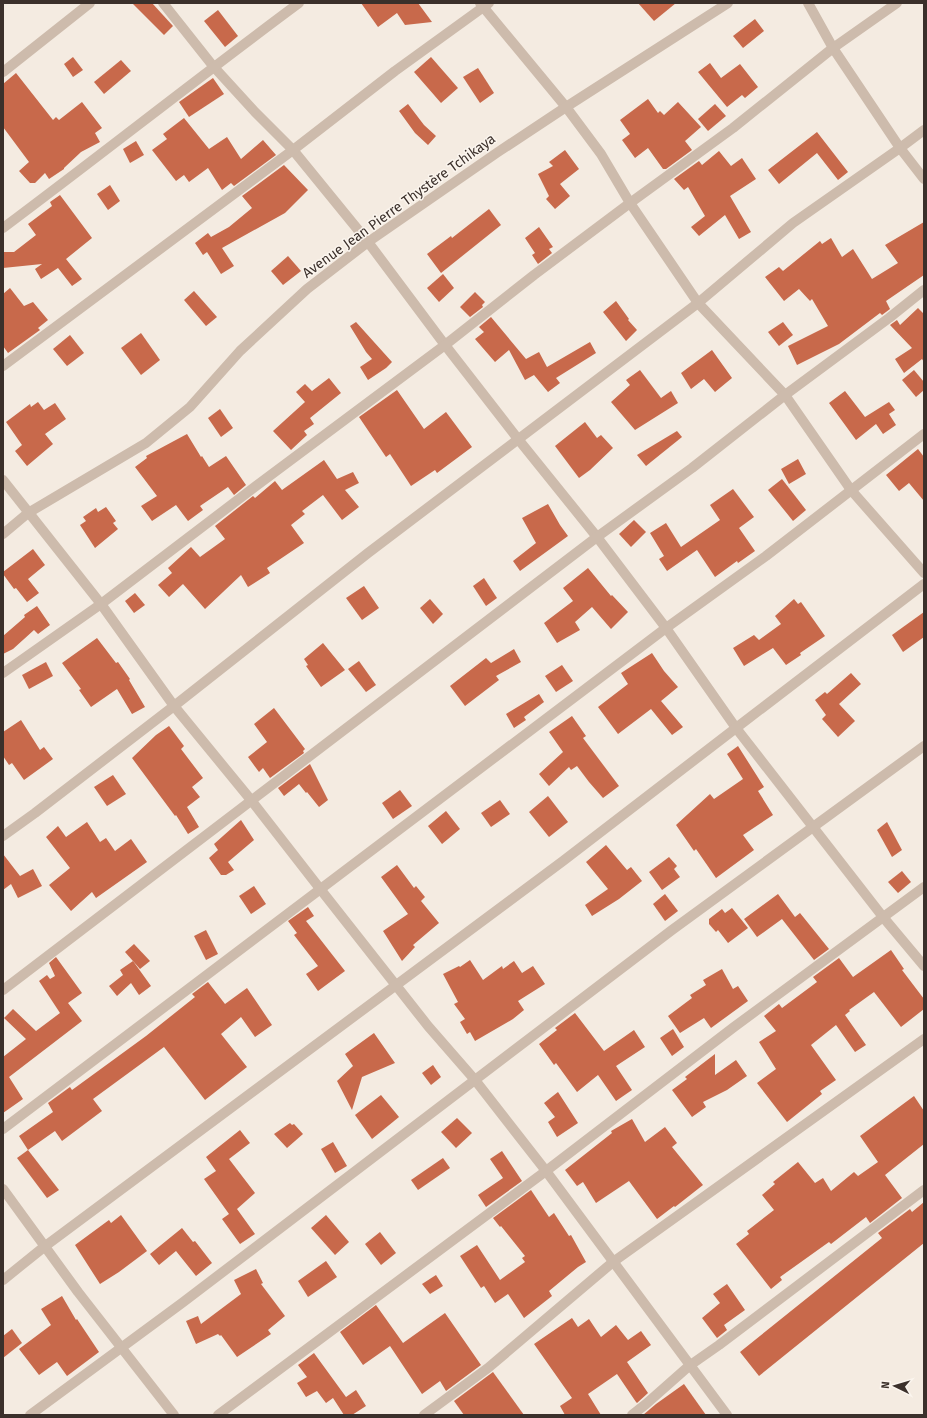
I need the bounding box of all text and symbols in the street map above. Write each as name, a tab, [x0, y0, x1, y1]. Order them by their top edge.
street label: Avenue Jean Pierre Thystère Tchikaya	[299, 130, 499, 282]
north arrow	[875, 1366, 915, 1406]
text: N	[879, 1381, 892, 1389]

